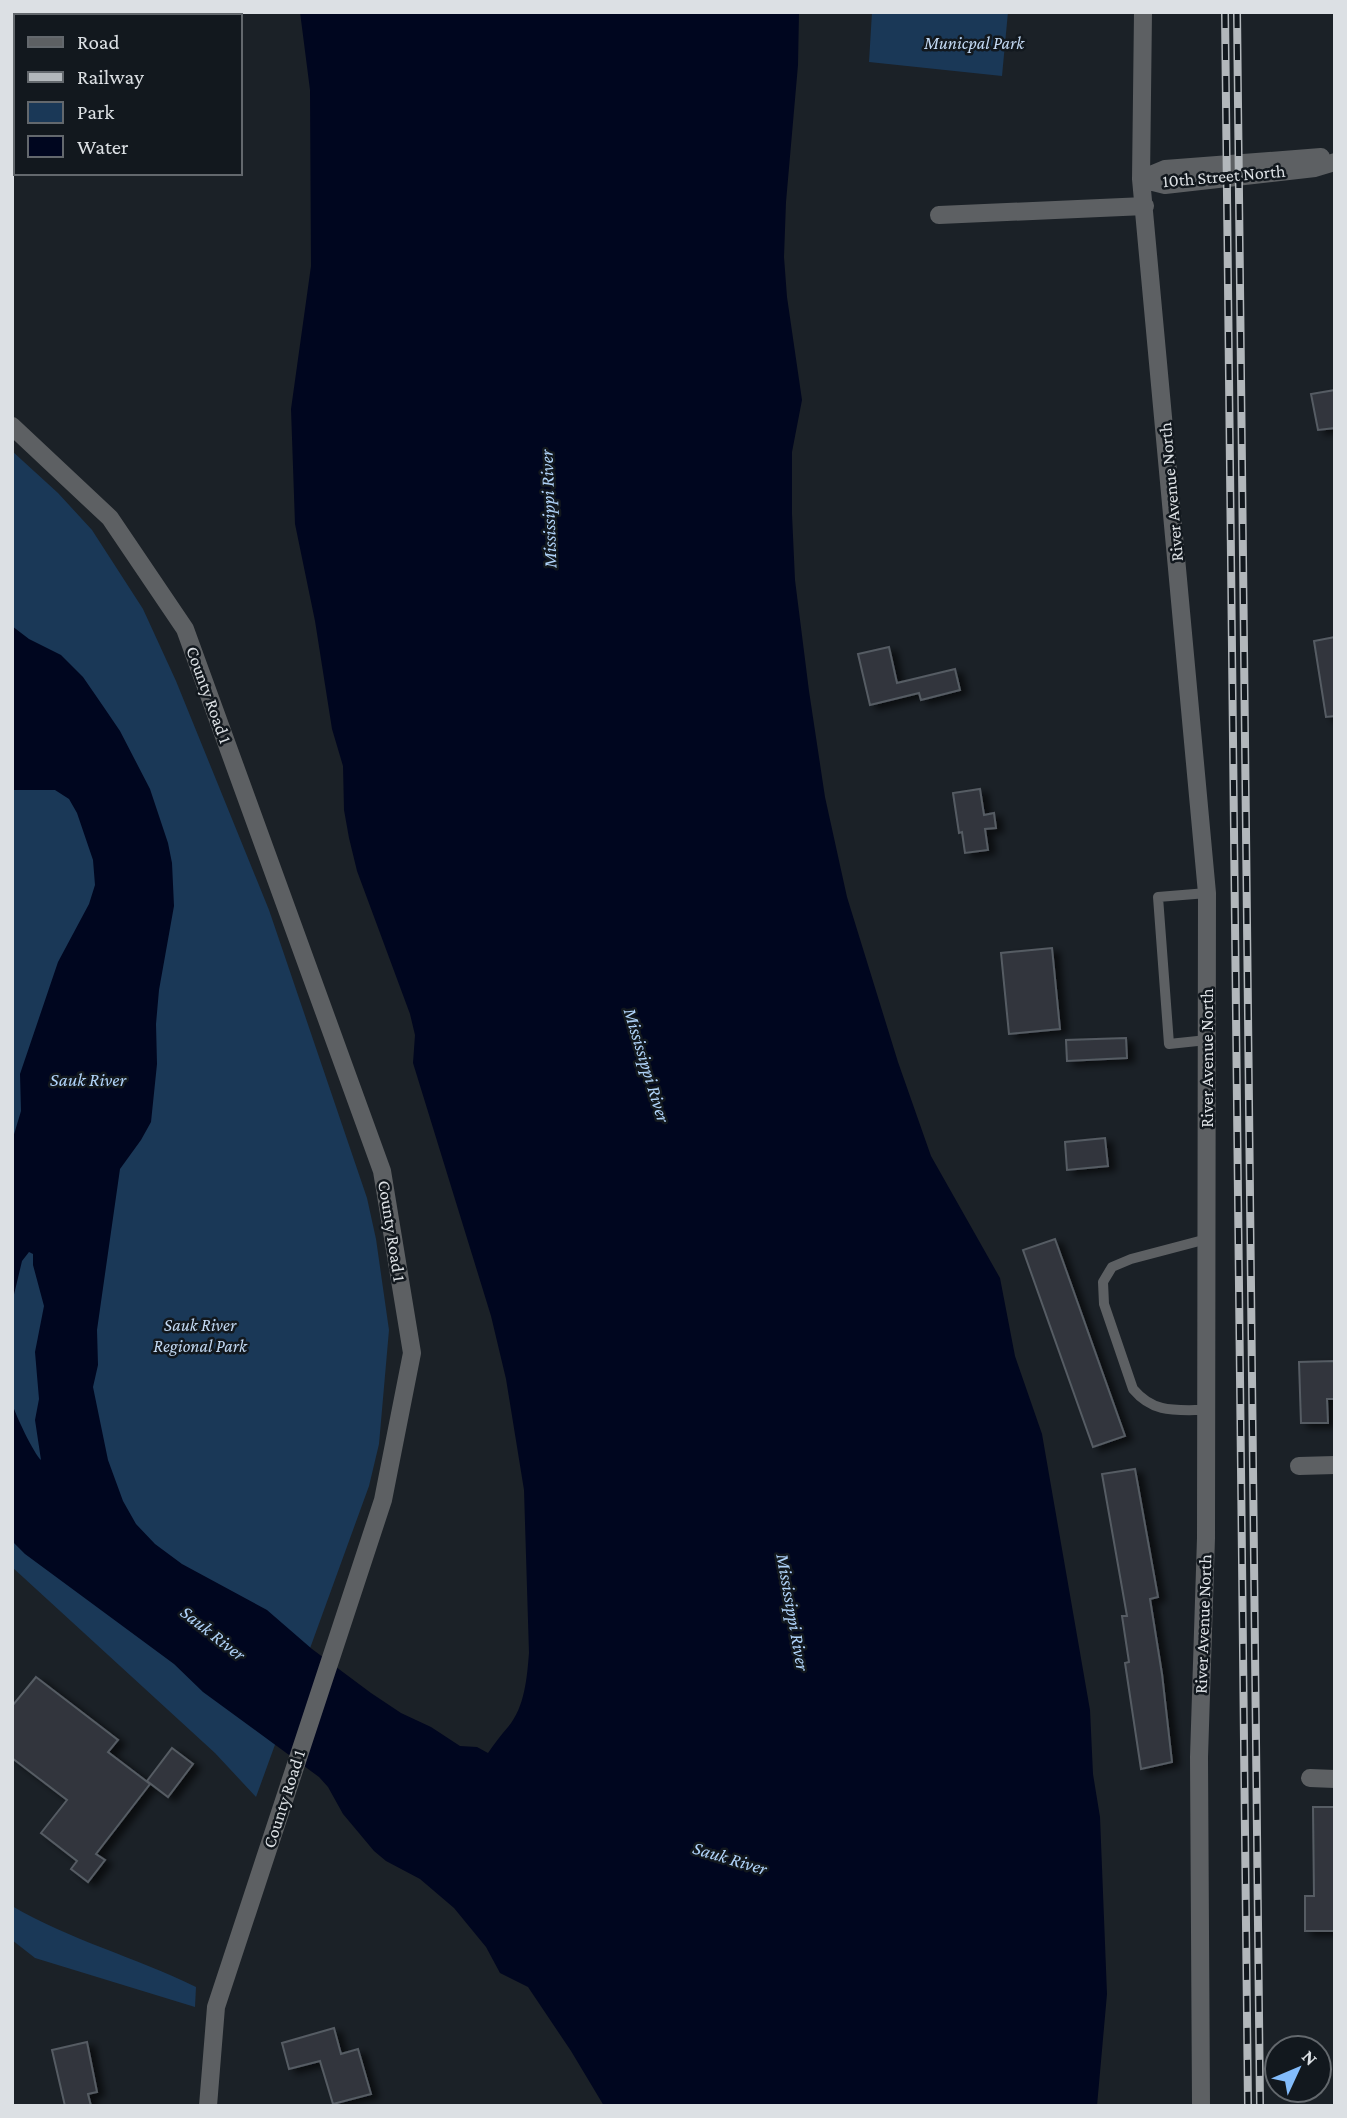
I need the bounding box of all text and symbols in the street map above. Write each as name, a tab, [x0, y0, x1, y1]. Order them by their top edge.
legend	[14, 14, 242, 175]
text: Road	[77, 30, 120, 54]
park label: Municpal Park	[923, 33, 1025, 53]
text: Railway	[77, 65, 144, 89]
text: Park	[77, 100, 114, 124]
text: Water	[77, 135, 129, 159]
street label: 10th Street North	[1162, 161, 1287, 191]
street label: River Avenue North	[1155, 421, 1187, 562]
water label: Mississippi River	[535, 448, 561, 570]
street label: County Road 1	[182, 644, 236, 746]
street label: River Avenue North	[1197, 988, 1217, 1128]
water label: Mississippi River	[619, 1004, 675, 1126]
water label: Sauk River	[50, 1069, 128, 1090]
street label: County Road 1	[374, 1179, 410, 1283]
park label: Sauk River Regional Park	[153, 1315, 248, 1356]
water label: Mississippi River	[772, 1551, 814, 1674]
street label: River Avenue North	[1191, 1554, 1215, 1694]
water label: Sauk River	[176, 1601, 251, 1666]
street label: County Road 1	[259, 1747, 309, 1851]
water label: Sauk River	[690, 1837, 771, 1880]
north arrow	[1263, 2034, 1333, 2104]
text: N	[1298, 2046, 1322, 2070]

